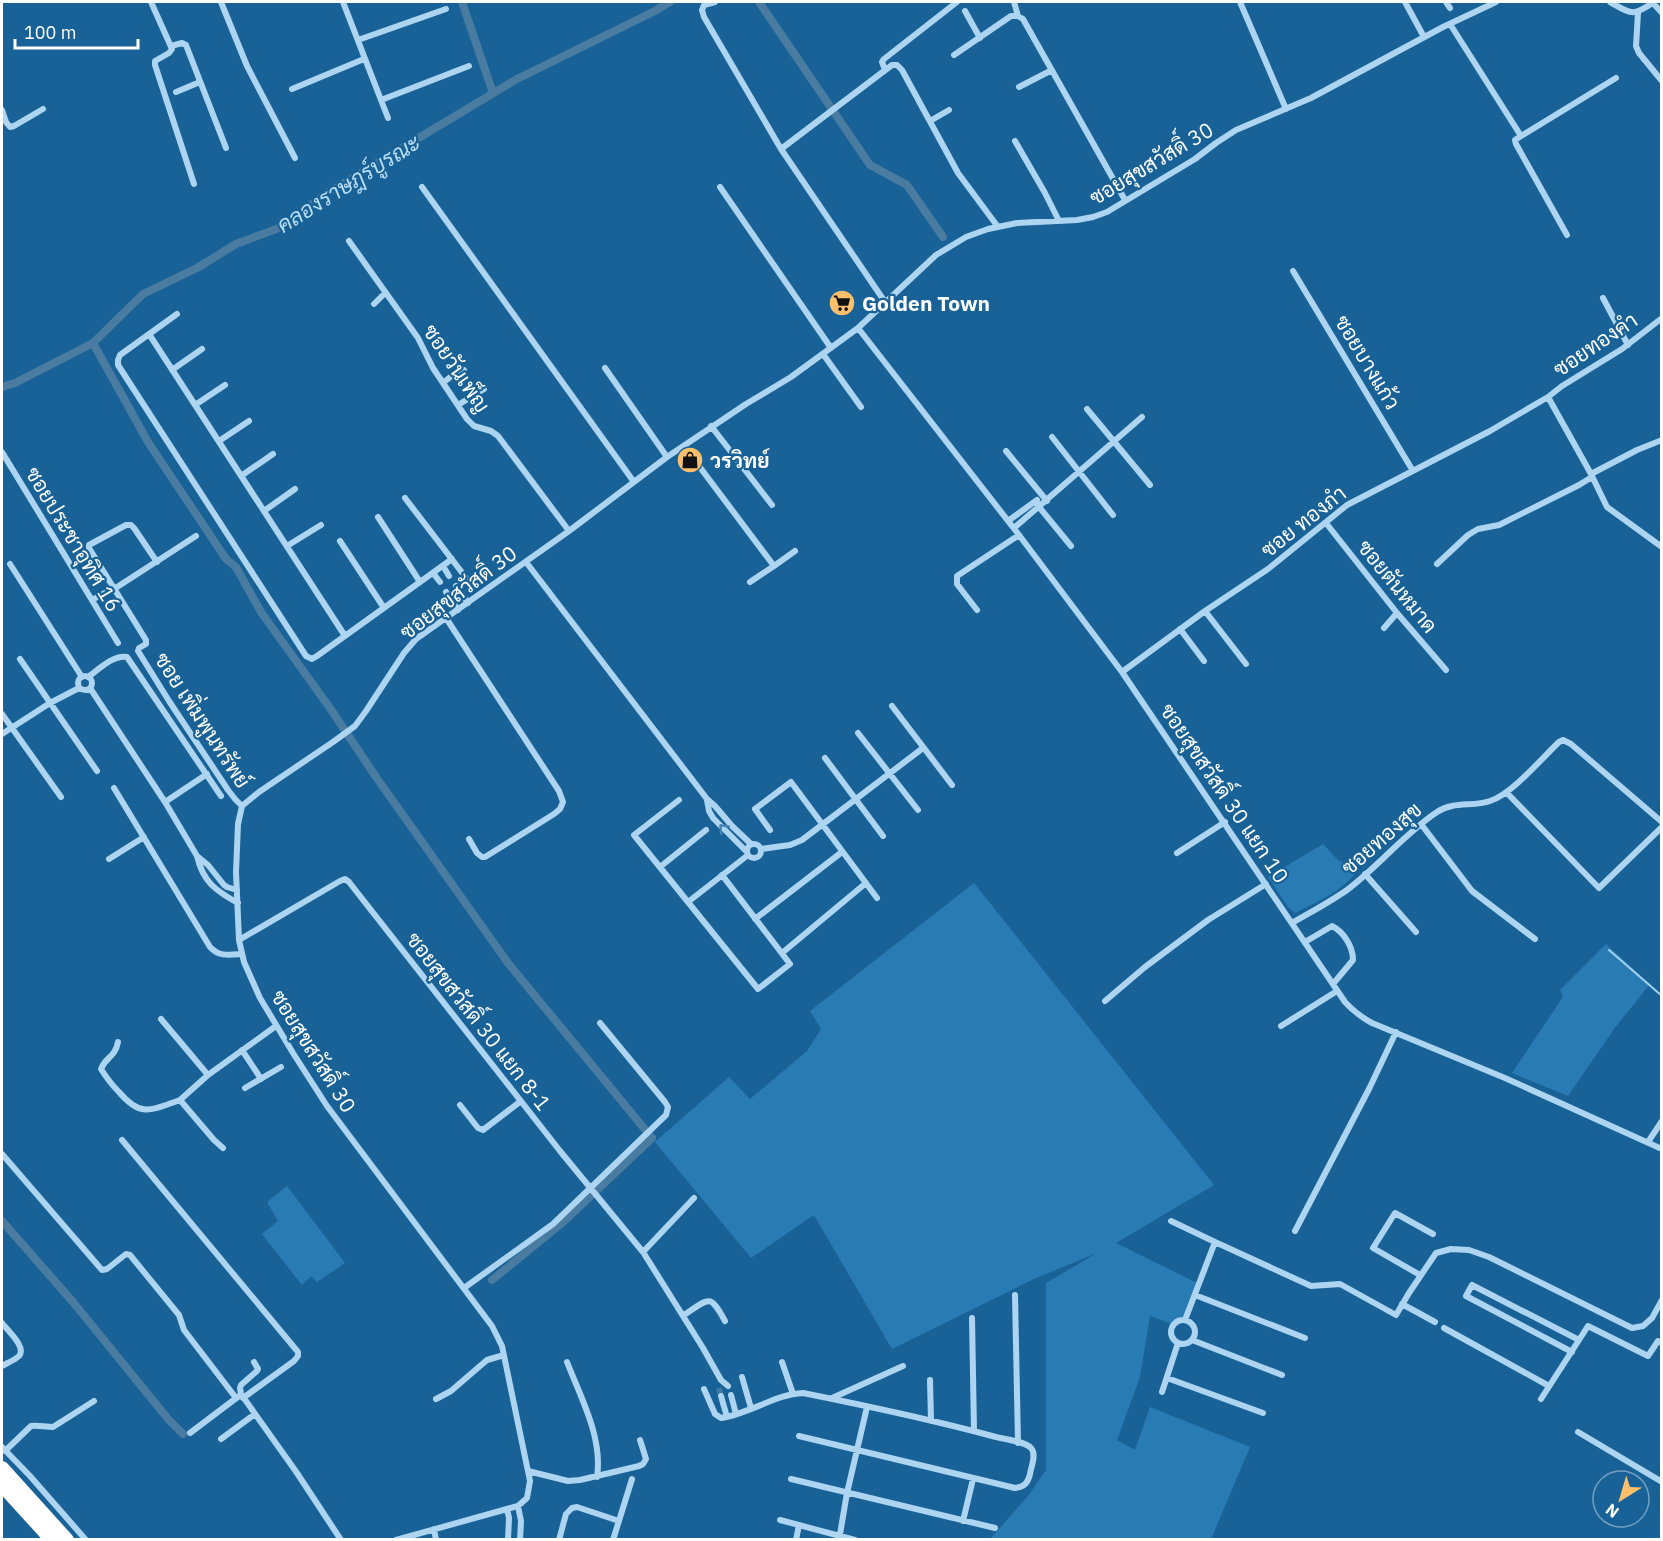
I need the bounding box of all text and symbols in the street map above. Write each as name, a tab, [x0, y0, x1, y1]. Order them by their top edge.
scale bar	[15, 12, 138, 50]
text: 100 m	[24, 21, 76, 44]
street label: ซอยสุขสวัสดิ์ 30	[1081, 111, 1219, 212]
water label: คลองราษฎร์บูรณะ	[271, 127, 427, 240]
supermarket icon: Golden Town	[827, 288, 857, 318]
place label: Golden Town	[862, 289, 990, 317]
street label: ซอยทองคำ	[1547, 306, 1643, 382]
street label: ซอยบางแก้ว	[1329, 310, 1407, 414]
street label: ซอยวันเพ็ญ	[417, 319, 497, 417]
shop icon: วรวิทย์	[675, 445, 705, 475]
place label: วรวิทย์	[710, 446, 771, 474]
street label: ซอยประชาอุทิศ 16	[19, 461, 128, 617]
street label: ซอย ทองภํา	[1255, 479, 1351, 563]
street label: ซอยตันหมาด	[1352, 534, 1444, 638]
street label: ซอยสุขสวัสดิ์ 30	[391, 535, 523, 646]
street label: ซอย เพิ่มพูนทรัพย์	[147, 645, 261, 794]
street label: ซอยสุขสวัสดิ์ 30 แยก 10	[1154, 695, 1300, 889]
street label: ซอยทองสุข	[1335, 795, 1428, 881]
one-way arrow	[719, 824, 730, 835]
street label: ซอยสุขสวัสดิ์ 30 แยก 8-1	[400, 923, 562, 1117]
street label: ซอยสุขสวัสดิ์ 30	[264, 982, 367, 1118]
north arrow	[1591, 1469, 1651, 1529]
text: N	[1601, 1500, 1623, 1522]

